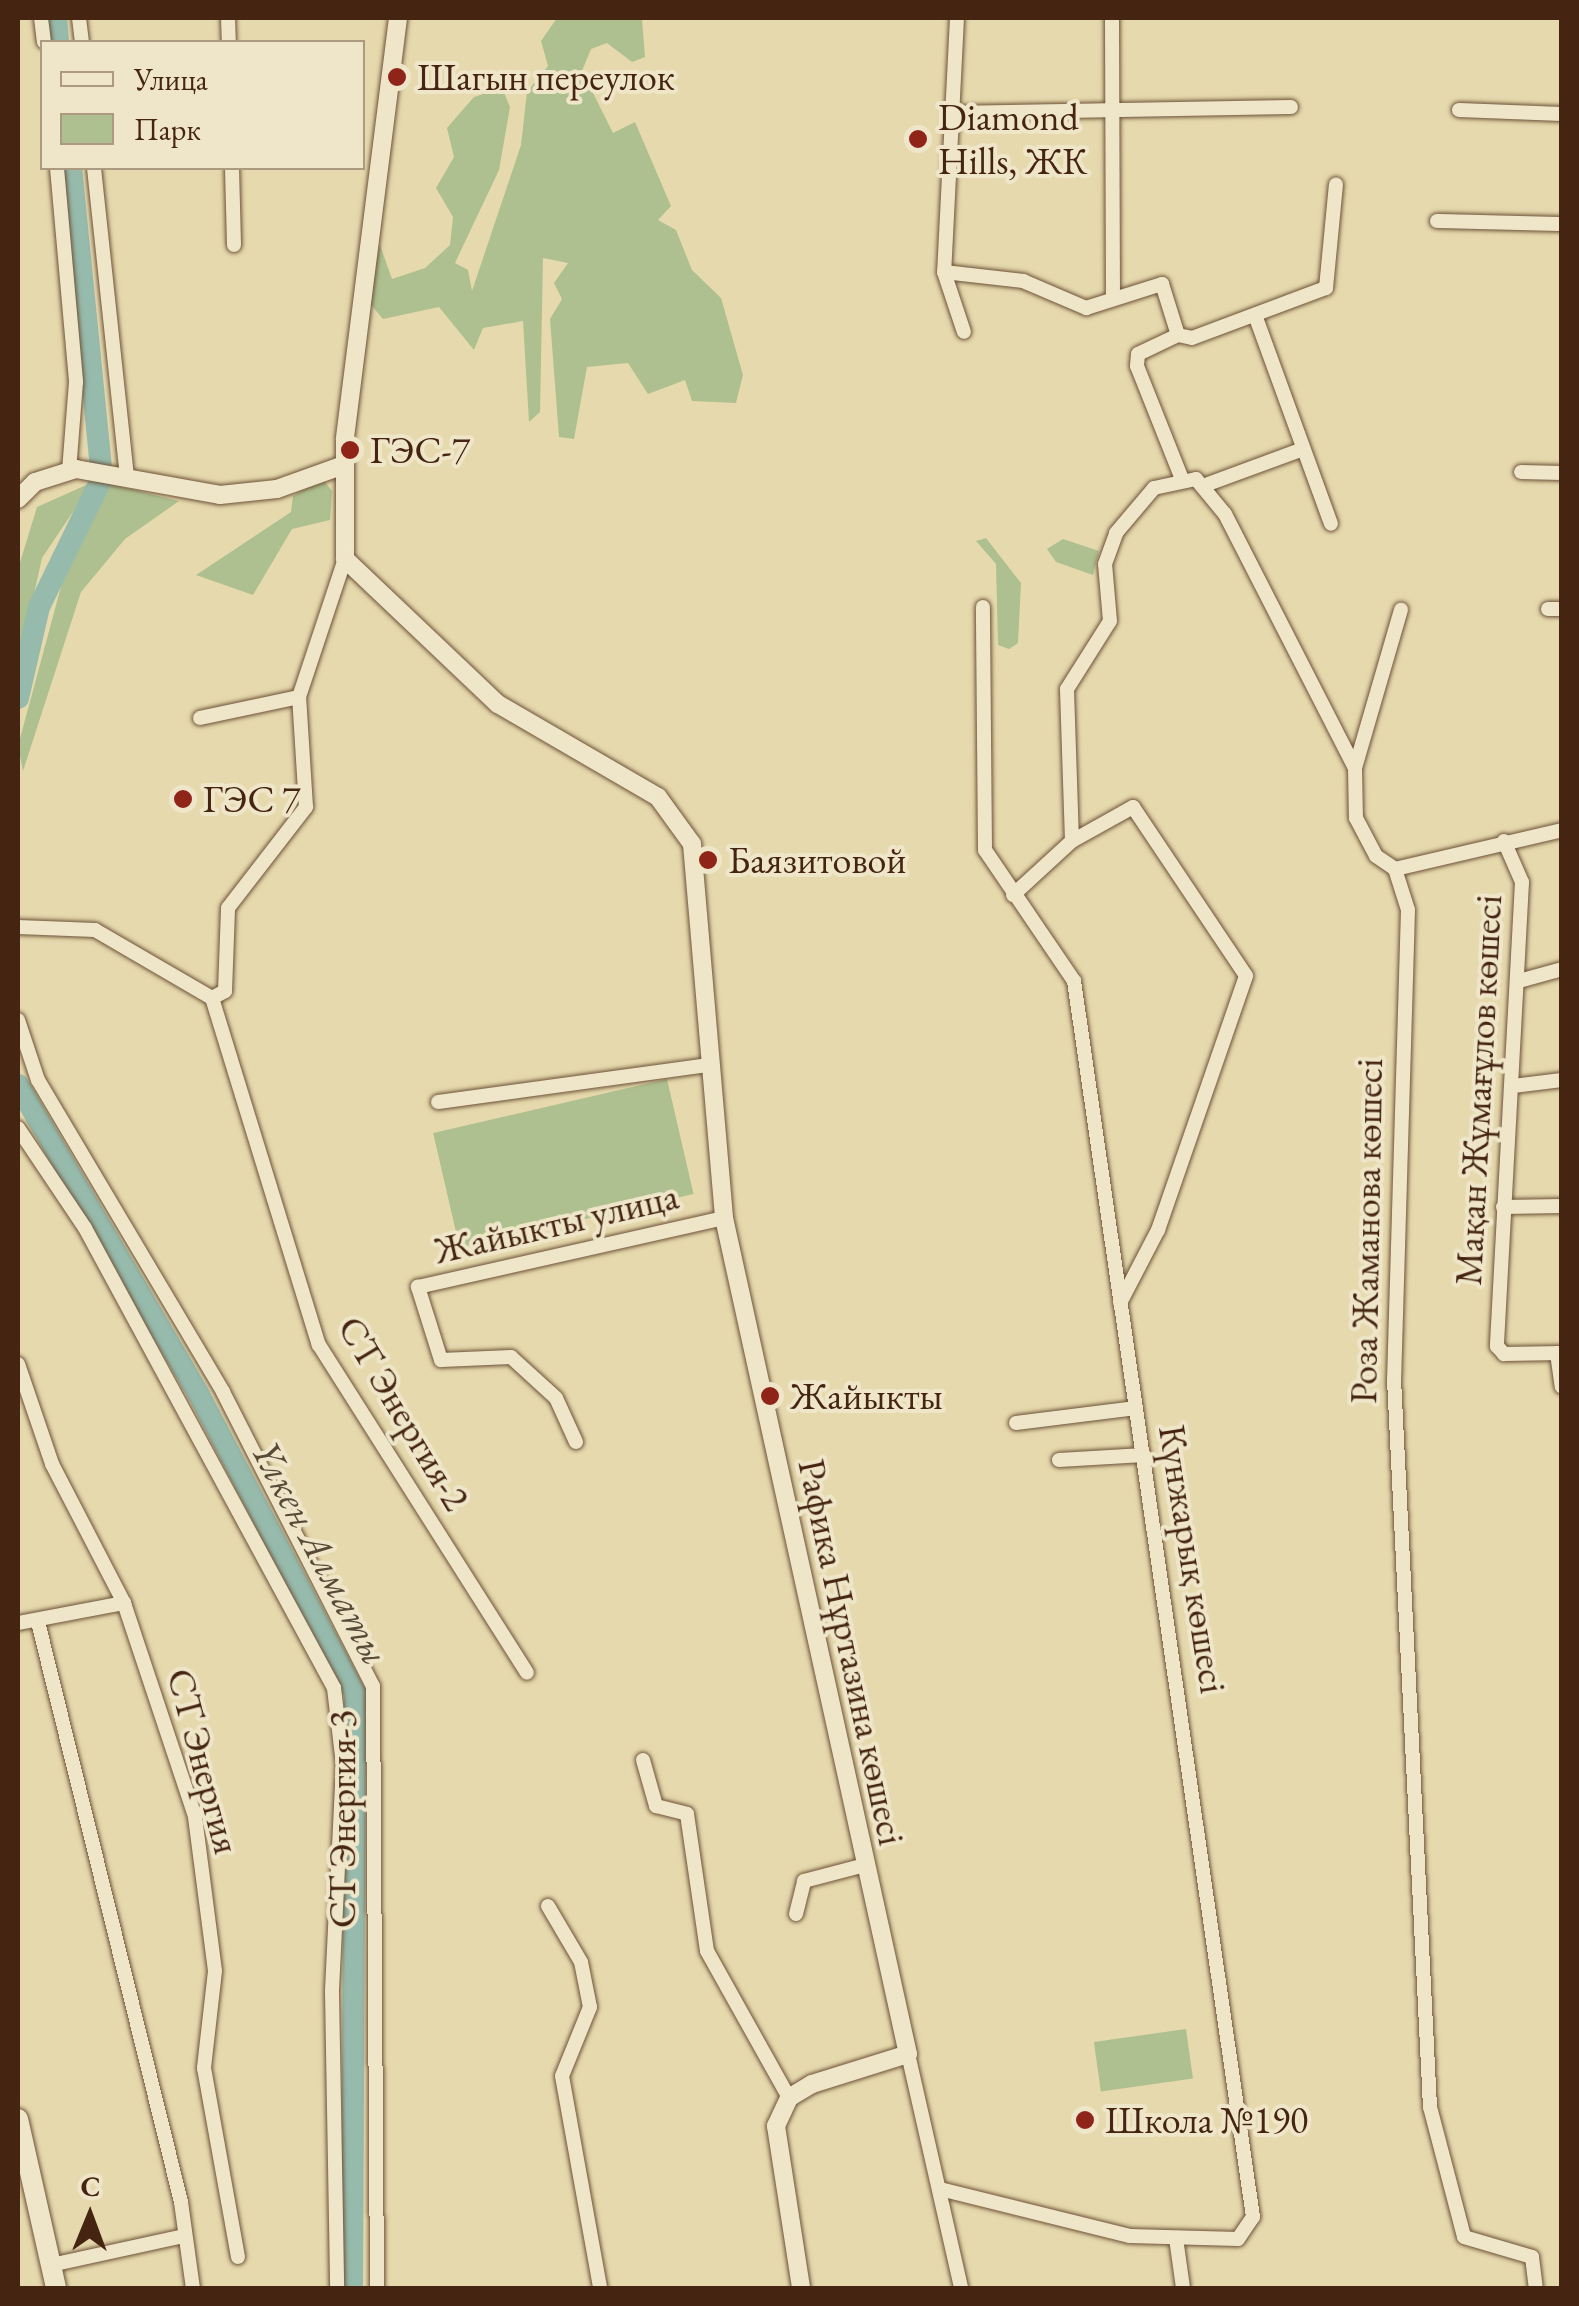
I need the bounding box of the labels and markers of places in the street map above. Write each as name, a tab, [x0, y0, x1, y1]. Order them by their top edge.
place label: Шагын переулок	[417, 54, 675, 100]
marker: Шагын переулок	[386, 66, 408, 88]
place label: Diamond Hills, ЖК	[938, 94, 1087, 183]
marker: Diamond Hills, ЖК	[907, 128, 929, 150]
place label: ГЭС-7	[370, 427, 470, 473]
marker: ГЭС-7	[339, 439, 361, 461]
place label: ГЭС 7	[203, 776, 300, 822]
marker: ГЭС 7	[172, 788, 194, 810]
place label: Баязитовой	[728, 837, 906, 883]
marker: Баязитовой	[697, 849, 719, 871]
place label: Жайыкты	[790, 1373, 943, 1419]
marker: Жайыкты	[759, 1385, 781, 1407]
place label: Школа №190	[1105, 2097, 1308, 2143]
marker: Школа №190	[1074, 2109, 1096, 2131]

